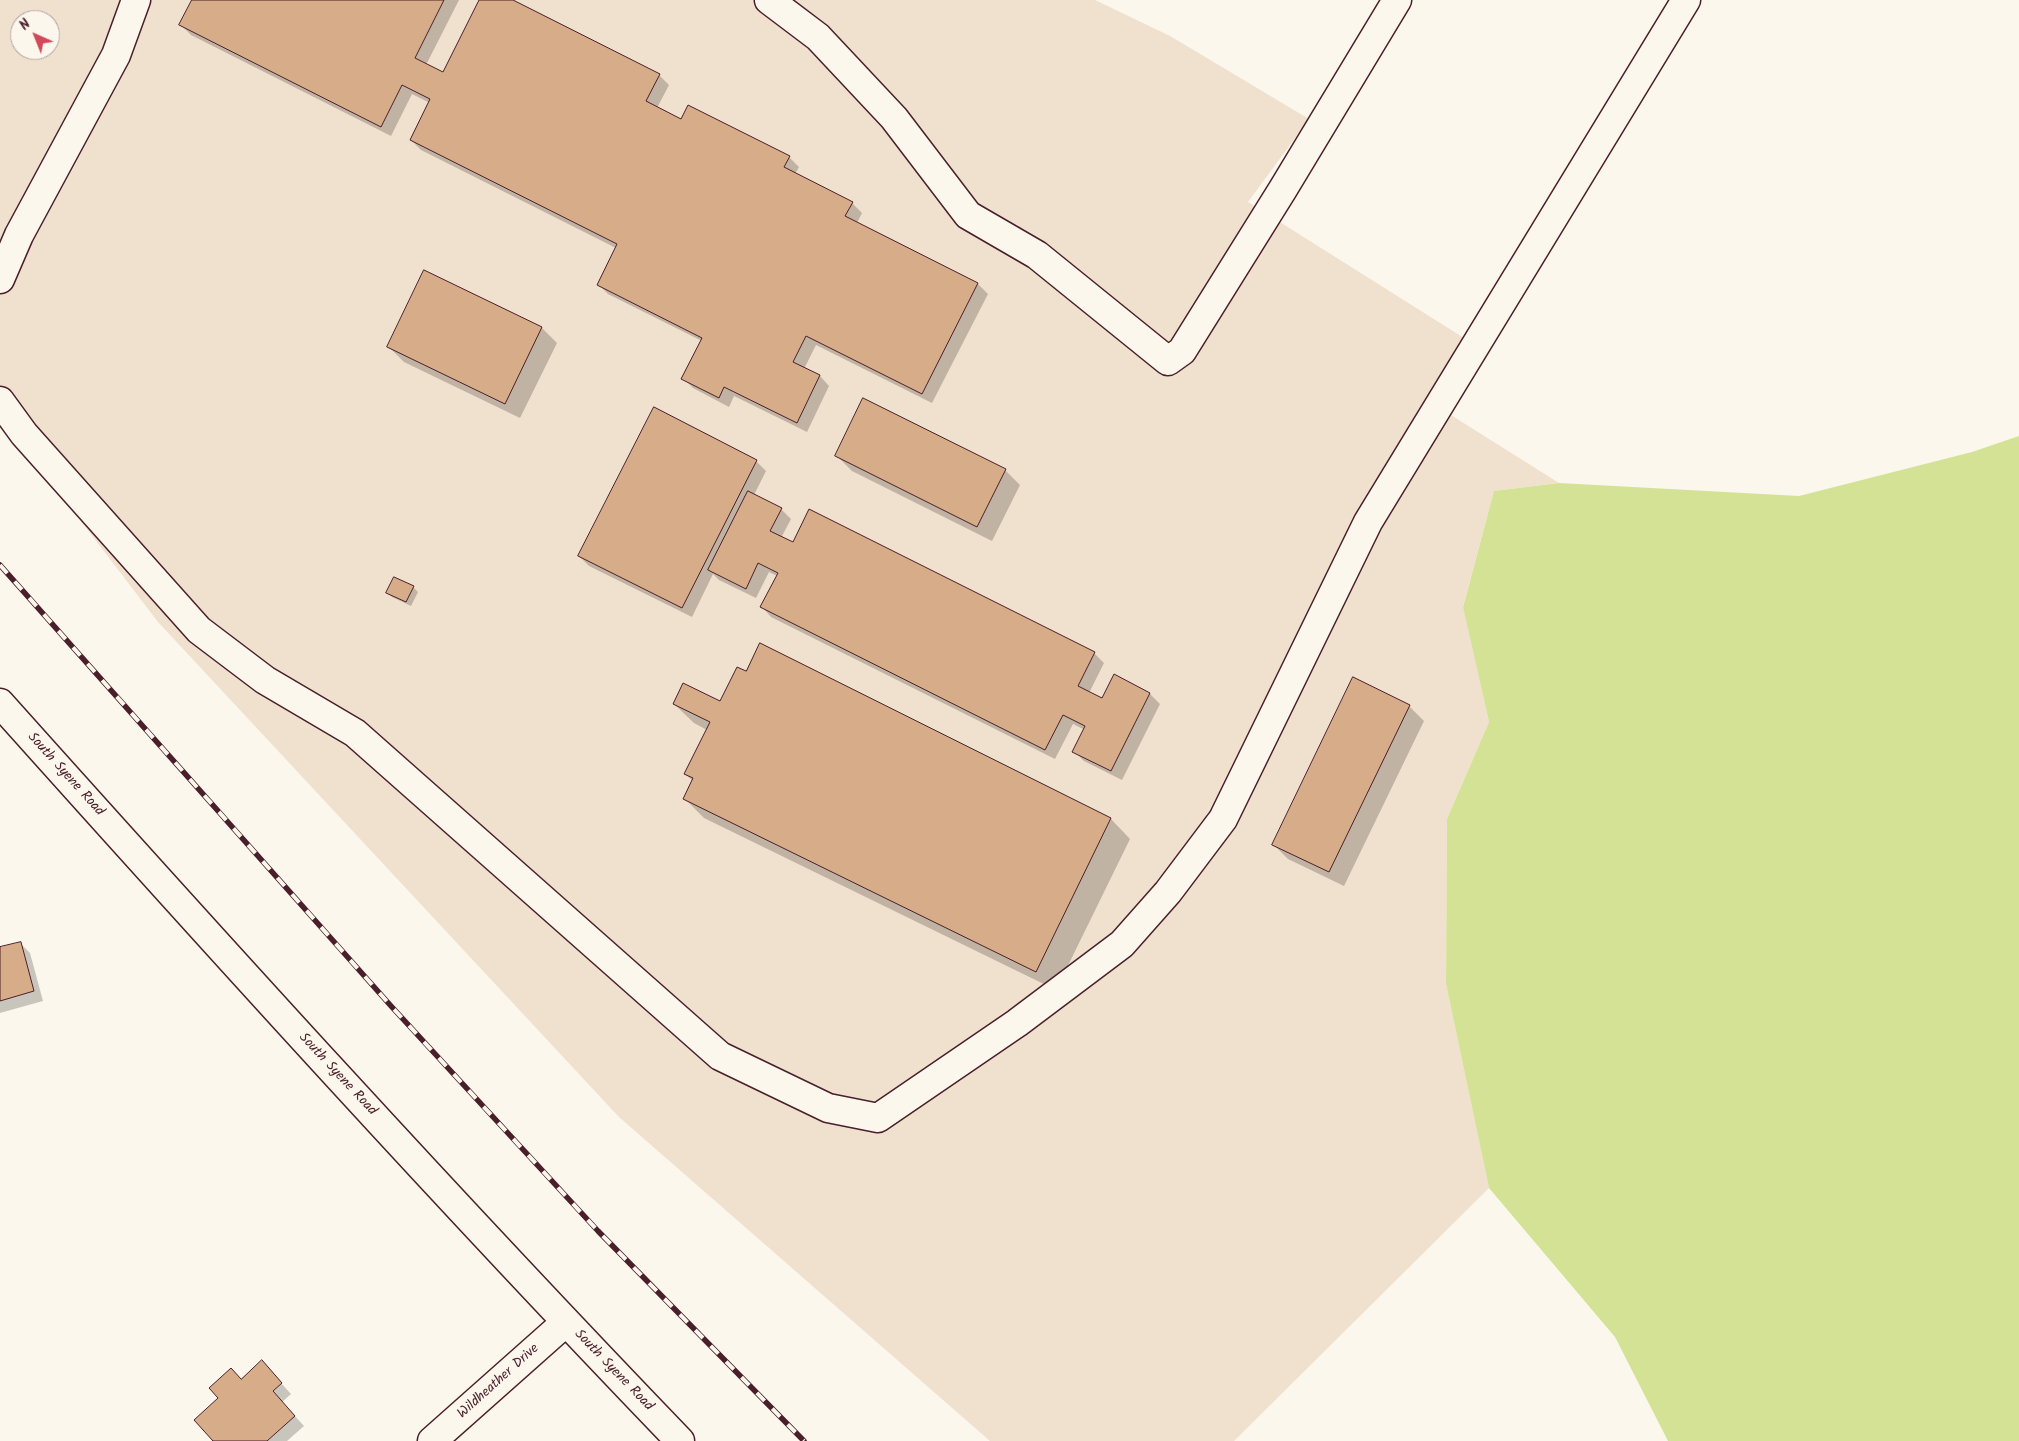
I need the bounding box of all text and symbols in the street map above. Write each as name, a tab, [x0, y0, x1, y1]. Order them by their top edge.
north arrow	[10, 10, 60, 60]
text: N	[14, 14, 36, 36]
street label: South Syene Road	[23, 730, 107, 820]
street label: South Syene Road	[294, 1030, 380, 1120]
street label: South Syene Road	[570, 1327, 656, 1415]
street label: Wildheather Drive	[455, 1341, 543, 1423]

